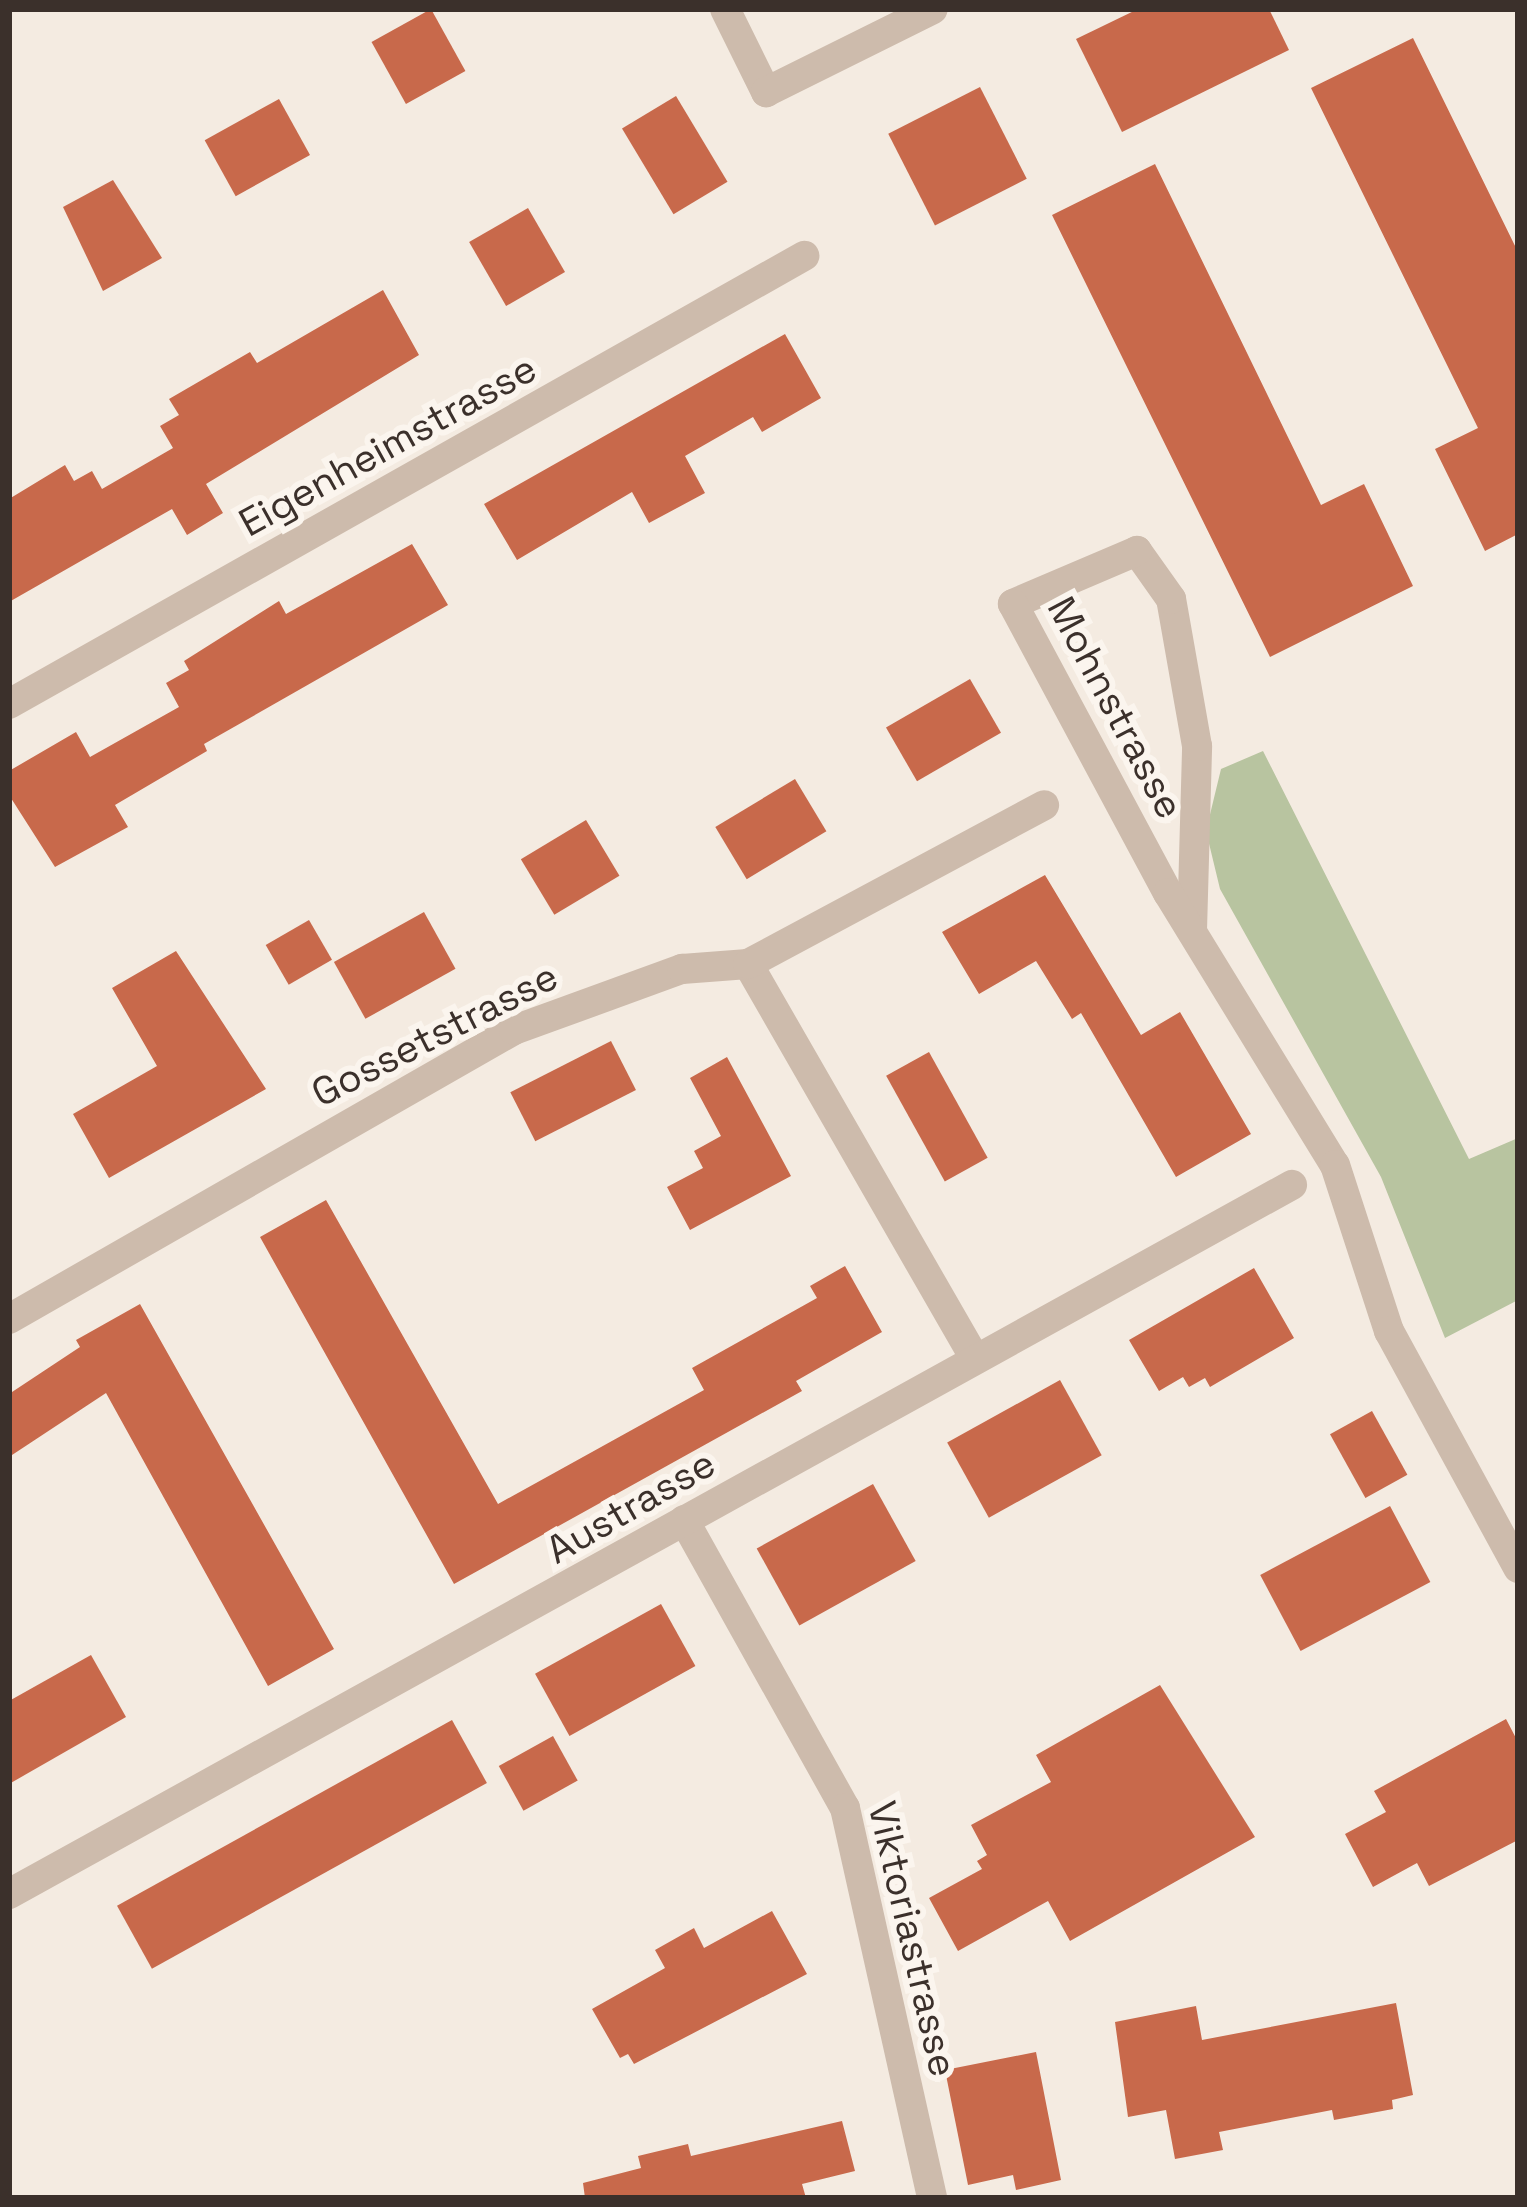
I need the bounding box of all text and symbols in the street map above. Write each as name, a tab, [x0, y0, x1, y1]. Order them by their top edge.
street label: Eigenheimstrasse	[231, 345, 545, 547]
street label: Mohnstrasse	[1037, 589, 1193, 827]
street label: Gossetstrasse	[304, 953, 566, 1117]
street label: Austrasse	[538, 1440, 724, 1574]
street label: Viktoriastrasse	[858, 1797, 966, 2081]

